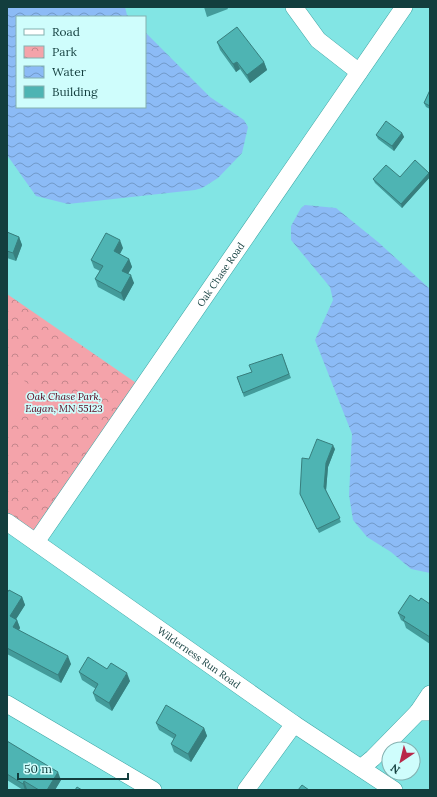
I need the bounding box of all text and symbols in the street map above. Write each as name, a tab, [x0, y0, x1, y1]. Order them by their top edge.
legend	[16, 16, 146, 108]
text: Road	[52, 24, 80, 39]
text: Park	[52, 44, 78, 59]
text: Water	[52, 64, 87, 79]
text: Building	[52, 84, 98, 99]
street label: Oak Chase Road	[194, 240, 247, 309]
park label: Oak Chase Park, Eagan, MN 55123	[25, 390, 103, 415]
street label: Wilderness Run Road	[155, 624, 243, 691]
north arrow	[381, 741, 421, 781]
scale bar	[18, 755, 128, 781]
text: 50 m	[24, 761, 52, 776]
text: N	[387, 761, 403, 777]

